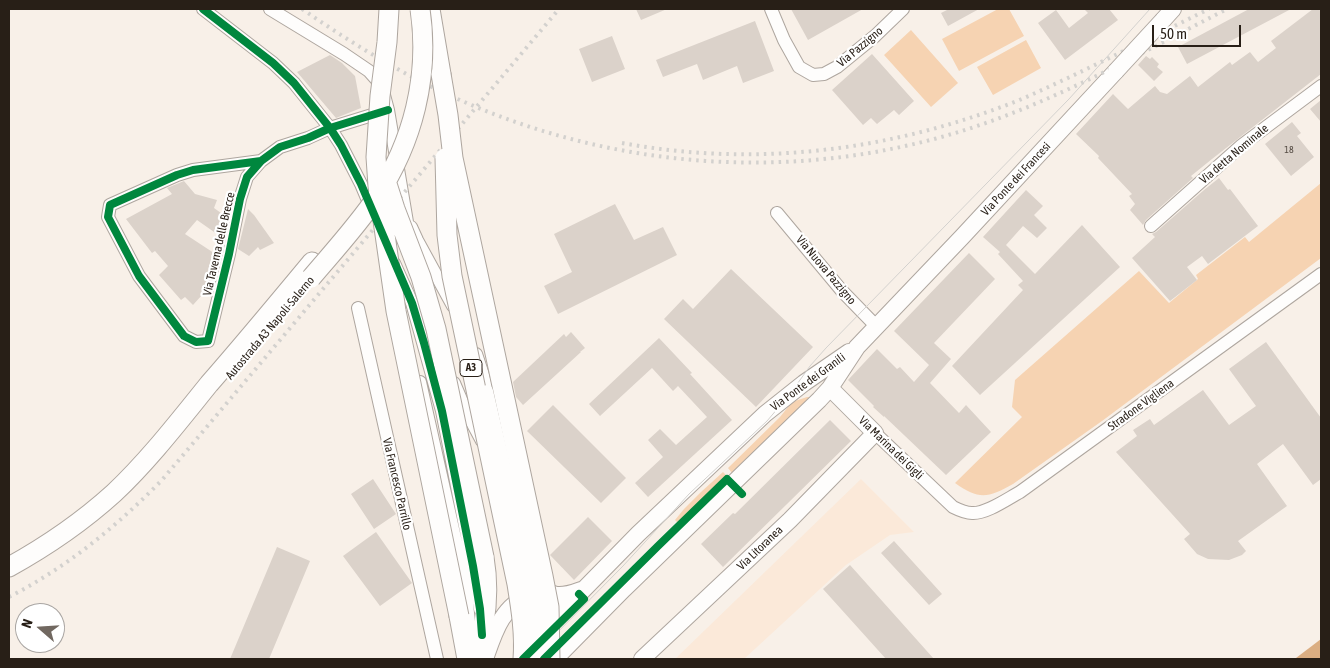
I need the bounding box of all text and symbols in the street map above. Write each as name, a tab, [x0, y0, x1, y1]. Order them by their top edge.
scale bar	[1155, 15, 1244, 47]
street label: Via Pazzigno	[834, 24, 886, 70]
text: 50 m	[1160, 25, 1187, 42]
street label: Via detta Nominale	[1197, 121, 1271, 187]
street label: Via Ponte dei Francesi	[978, 139, 1054, 219]
house number: 18	[1284, 144, 1294, 156]
street label: Via Taverna delle Brecce	[200, 191, 238, 297]
street label: Via Nuova Pazzigno	[793, 233, 859, 307]
street label: Autostrada A3 Napoli-Salerno	[223, 273, 317, 383]
street label: Via Ponte dei Granili	[768, 350, 848, 414]
road number: A3	[460, 359, 482, 376]
street label: Stradone Vigliena	[1105, 376, 1177, 434]
street label: Via Marina dei Gigli	[856, 413, 926, 483]
street label: Via Francesco Parrillo	[379, 437, 415, 531]
street label: Via Litoranea	[734, 523, 786, 573]
north arrow	[15, 603, 65, 653]
text: N	[18, 617, 36, 630]

